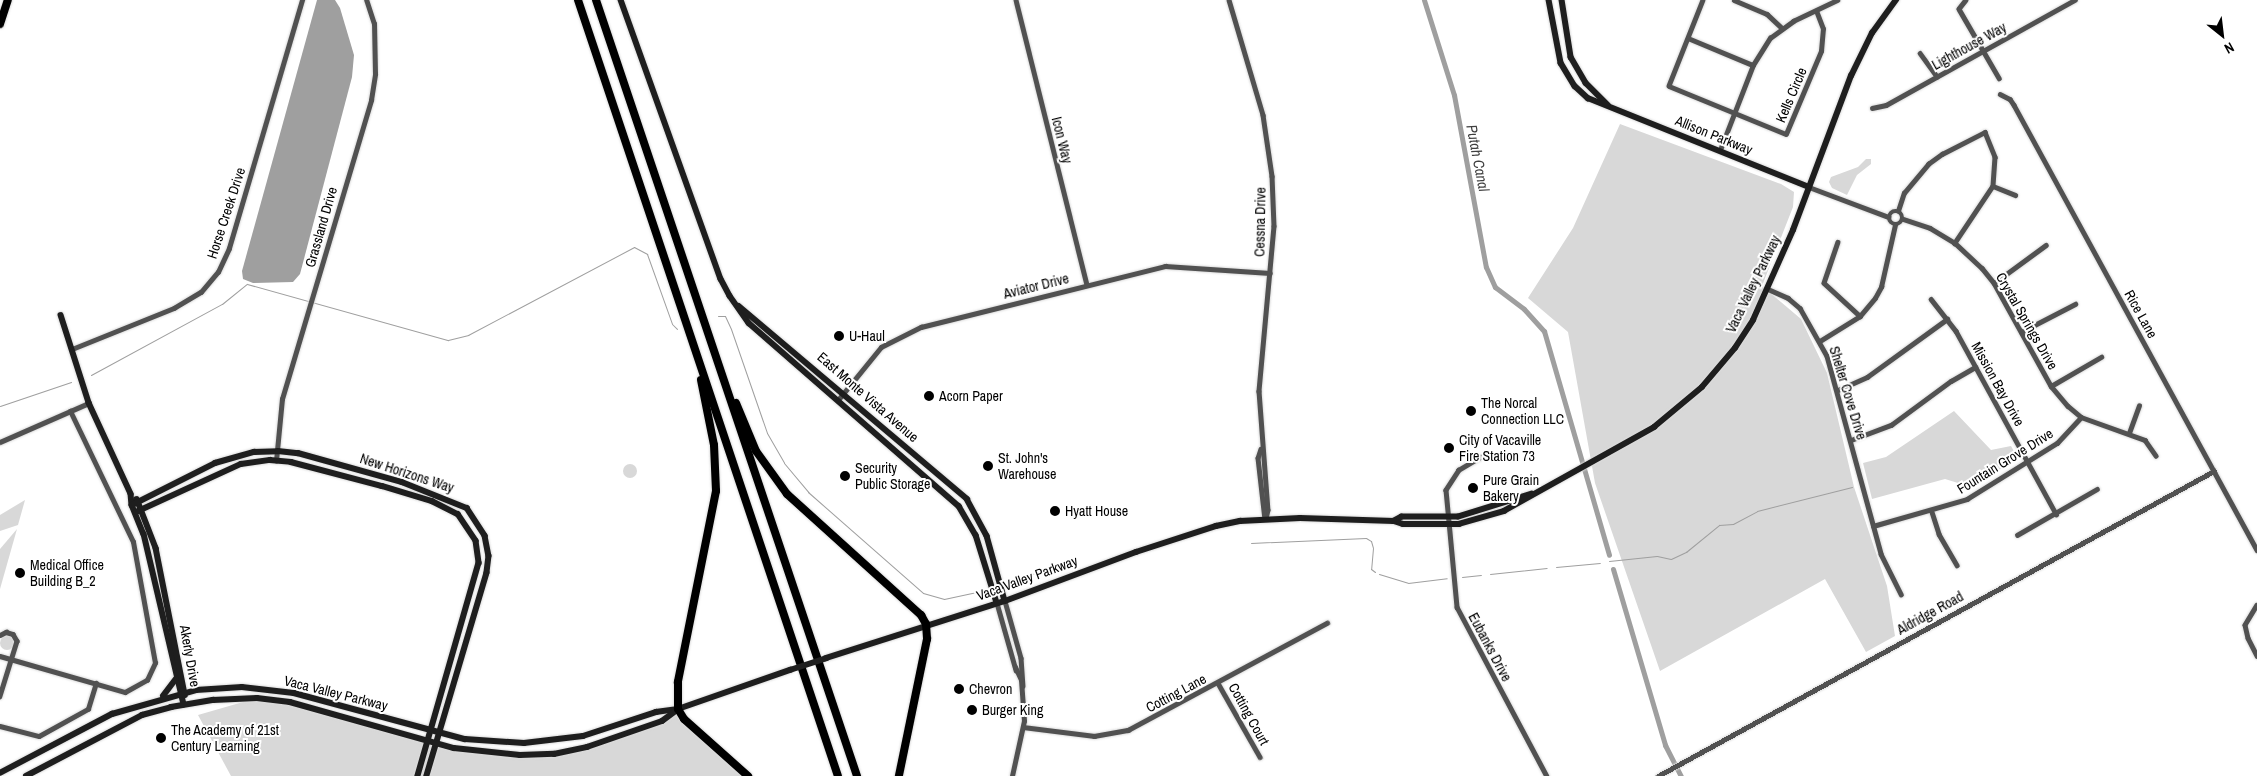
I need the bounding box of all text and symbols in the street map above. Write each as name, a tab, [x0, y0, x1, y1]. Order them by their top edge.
north arrow	[2197, 10, 2247, 60]
street label: Lighthouse Way	[1929, 19, 2009, 73]
text: N	[2221, 38, 2237, 58]
street label: Kells Circle	[1772, 65, 1810, 125]
street label: Allison Parkway	[1673, 112, 1755, 158]
street label: Icon Way	[1048, 115, 1076, 165]
water label: Putah Canal	[1463, 123, 1493, 193]
street label: Horse Creek Drive	[203, 165, 249, 261]
street label: Grassland Drive	[301, 185, 341, 269]
street label: Cessna Drive	[1251, 187, 1269, 257]
street label: Vaca Valley Parkway	[1722, 233, 1784, 335]
street label: Aviator Drive	[1002, 270, 1070, 302]
street label: Crystal Springs Drive	[1992, 270, 2062, 372]
street label: Rice Lane	[2121, 287, 2161, 341]
place label: U-Haul	[849, 328, 885, 344]
marker: U-Haul	[833, 330, 845, 342]
street label: Mission Bay Drive	[1968, 339, 2028, 429]
street label: Shelter Cove Drive	[1826, 344, 1870, 442]
street label: East Monte Vista Avenue	[814, 348, 922, 446]
place label: Acorn Paper	[939, 388, 1003, 404]
marker: Acorn Paper	[923, 390, 935, 402]
place label: The Norcal Connection LLC	[1481, 395, 1564, 428]
marker: The Norcal Connection LLC	[1465, 405, 1477, 417]
street label: Fountain Grove Drive	[1954, 425, 2056, 497]
place label: City of Vacaville Fire Station 73	[1459, 432, 1541, 464]
marker: City of Vacaville Fire Station 73	[1443, 442, 1455, 454]
street label: New Horizons Way	[358, 450, 456, 496]
place label: St. John's Warehouse	[998, 450, 1056, 482]
place label: Security Public Storage	[855, 460, 930, 492]
marker: St. John's Warehouse	[982, 460, 994, 472]
marker: Security Public Storage	[839, 470, 851, 482]
place label: Pure Grain Bakery	[1483, 472, 1539, 504]
marker: Pure Grain Bakery	[1467, 482, 1479, 494]
place label: Hyatt House	[1065, 503, 1128, 519]
marker: Hyatt House	[1049, 505, 1061, 517]
street label: Vaca Valley Parkway	[974, 552, 1080, 604]
place label: Medical Office Building B_2	[30, 557, 104, 590]
marker: Medical Office Building B_2	[14, 567, 26, 579]
street label: Aldridge Road	[1894, 588, 1966, 638]
street label: Eubanks Drive	[1465, 610, 1515, 684]
street label: Akerly Drive	[176, 624, 204, 688]
street label: Cotting Lane	[1143, 670, 1209, 716]
street label: Vaca Valley Parkway	[282, 672, 390, 714]
street label: Cotting Court	[1225, 680, 1273, 748]
place label: Chevron	[969, 681, 1012, 697]
marker: Chevron	[953, 683, 965, 695]
place label: Burger King	[982, 702, 1043, 718]
marker: Burger King	[966, 704, 978, 716]
place label: The Academy of 21st Century Learning	[171, 722, 279, 754]
marker: The Academy of 21st Century Learning	[155, 732, 167, 744]

